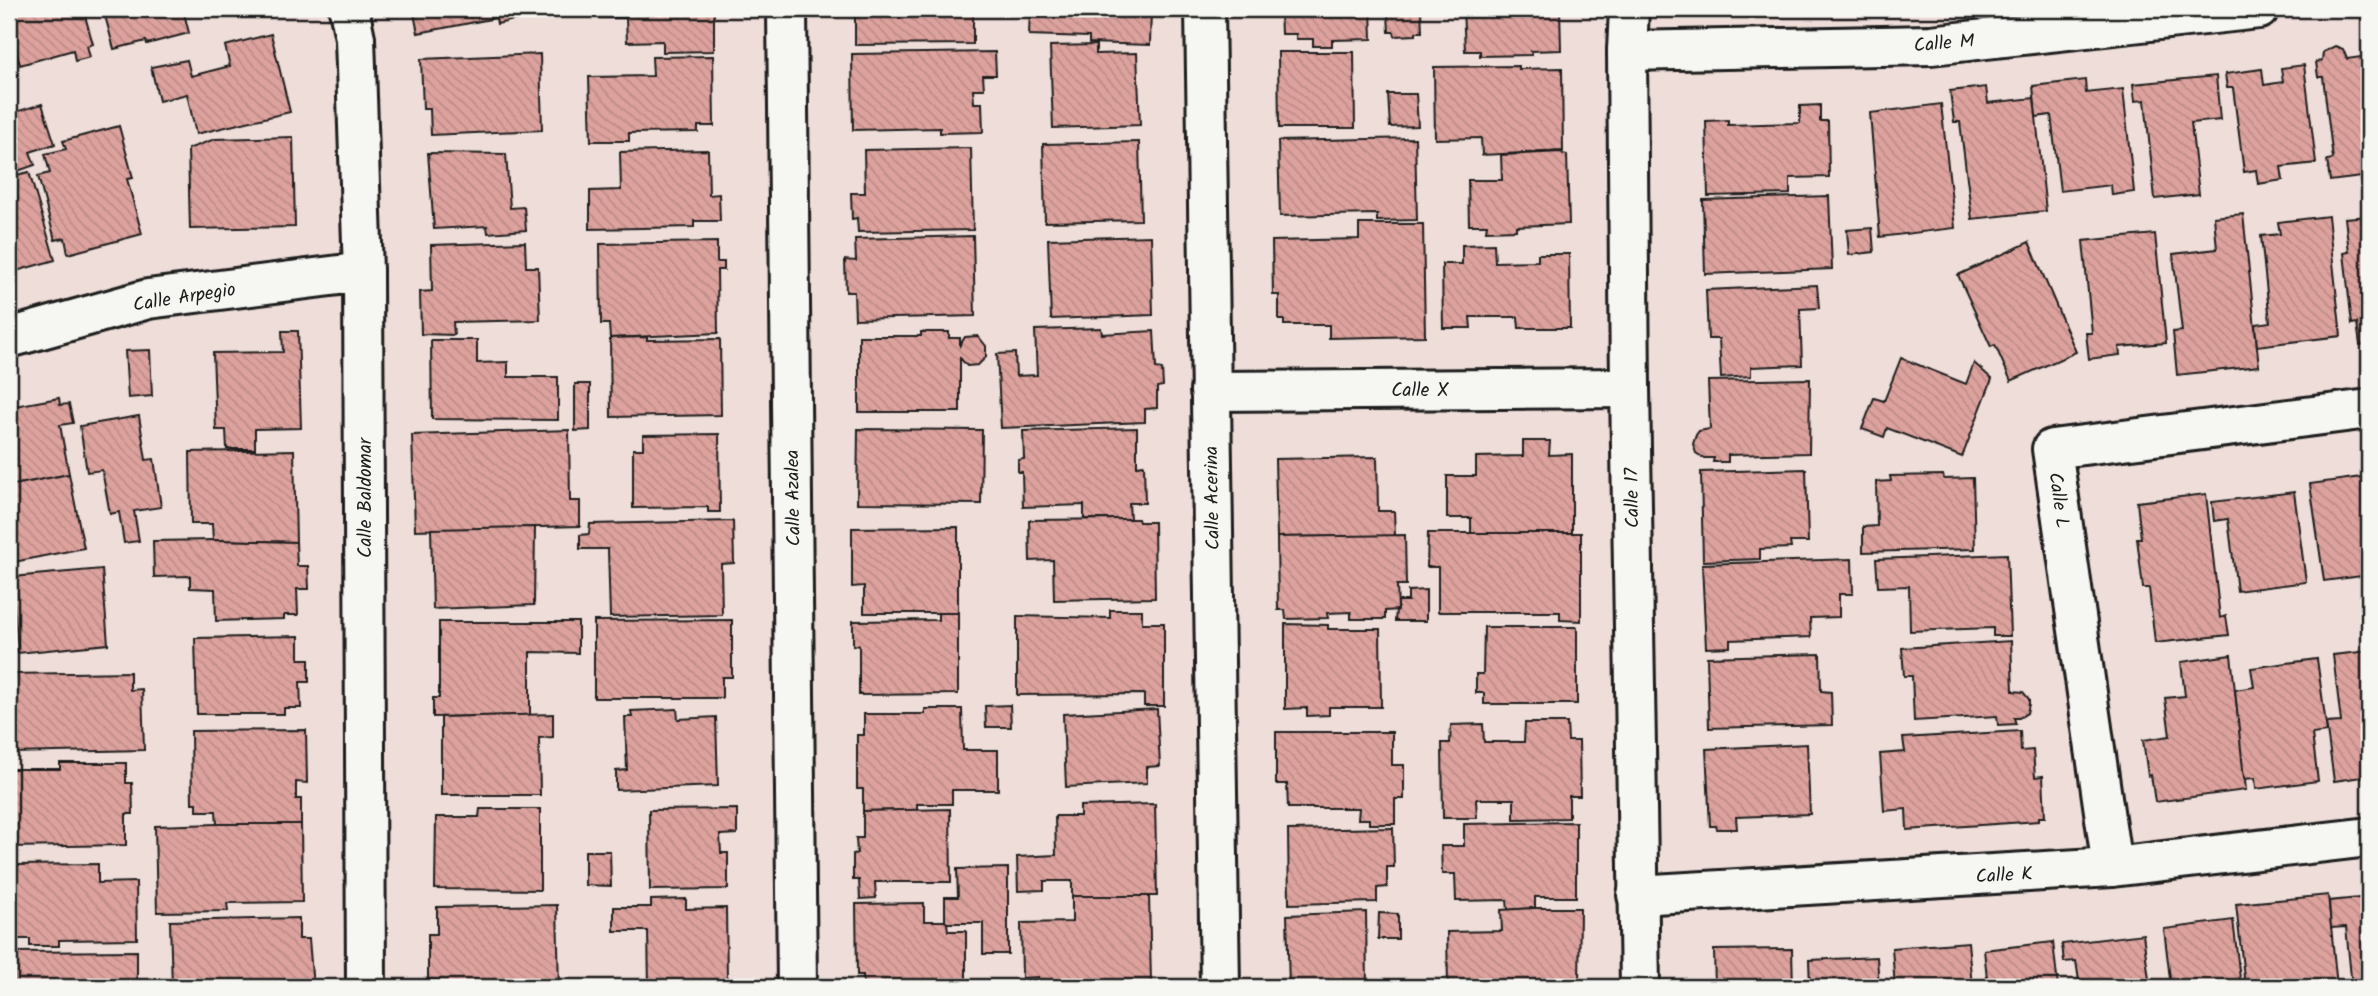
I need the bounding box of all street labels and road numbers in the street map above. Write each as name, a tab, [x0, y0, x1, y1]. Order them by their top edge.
street label: Calle M	[1913, 26, 1976, 62]
street label: Calle Arpegio	[131, 275, 238, 321]
street label: Calle X	[1391, 376, 1449, 406]
street label: Calle Baldomar	[351, 436, 381, 558]
street label: Calle Acerina	[1197, 446, 1229, 550]
street label: Calle Azalea	[778, 449, 810, 547]
street label: Calle 17	[1617, 466, 1649, 528]
street label: Calle L	[2039, 470, 2077, 530]
street label: Calle K	[1975, 859, 2034, 892]

